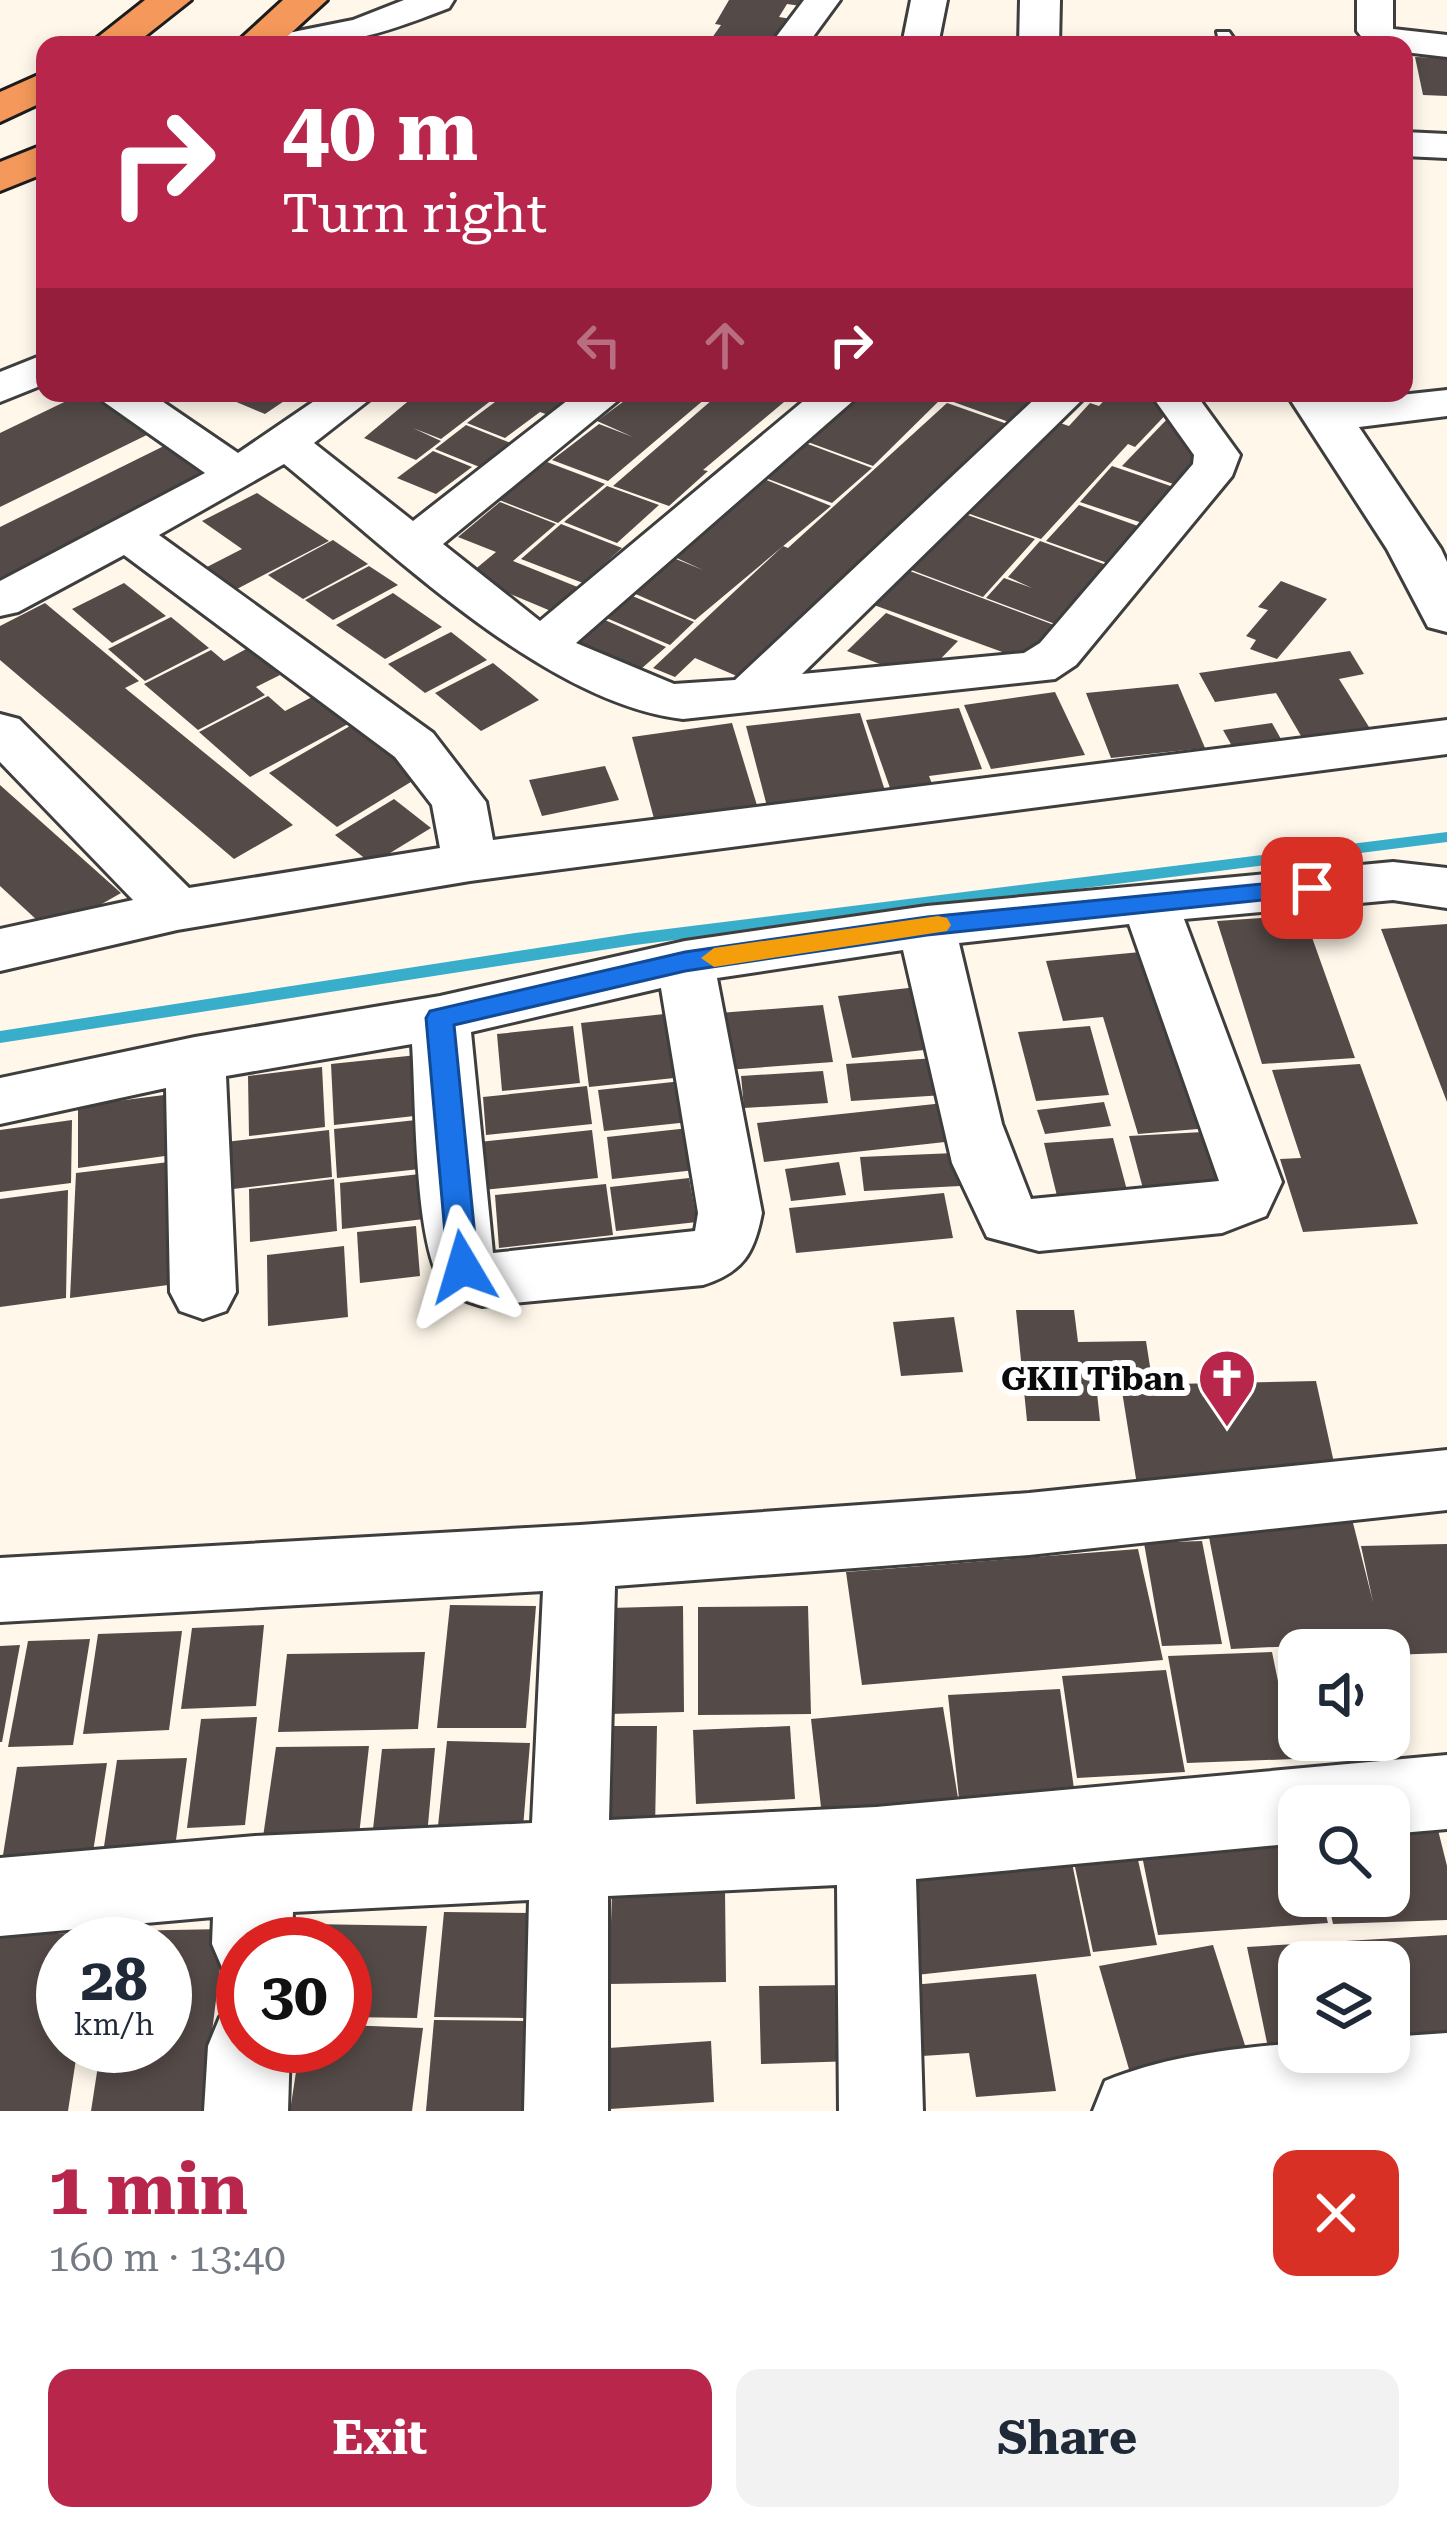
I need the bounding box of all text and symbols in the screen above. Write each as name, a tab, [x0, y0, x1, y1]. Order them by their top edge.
text: 40 m	[282, 82, 478, 180]
icon: right	[84, 84, 240, 240]
text: Turn right	[282, 182, 547, 245]
icon: left	[566, 312, 632, 378]
icon: ahead	[692, 312, 758, 378]
icon: right	[818, 312, 884, 378]
pin	[1261, 837, 1363, 939]
icon: arrive	[1279, 855, 1345, 921]
position arrow	[400, 1204, 526, 1330]
church icon: GKII Tiban	[1196, 1347, 1258, 1429]
place label: GKII Tiban	[1001, 1359, 1185, 1398]
map controls	[1278, 1629, 1410, 2073]
button: sound	[1278, 1629, 1410, 1761]
button: search	[1278, 1785, 1410, 1917]
speed limit sign: 30	[216, 1917, 372, 2073]
button: layers	[1278, 1941, 1410, 2073]
text: 28	[80, 1944, 148, 2015]
text: km/h	[74, 2007, 154, 2042]
text: 1 min	[48, 2147, 248, 2232]
button: close	[1273, 2150, 1399, 2276]
text: 160 m · 13:40	[48, 2235, 286, 2281]
button: Exit	[48, 2369, 712, 2507]
button: Share	[736, 2369, 1399, 2507]

